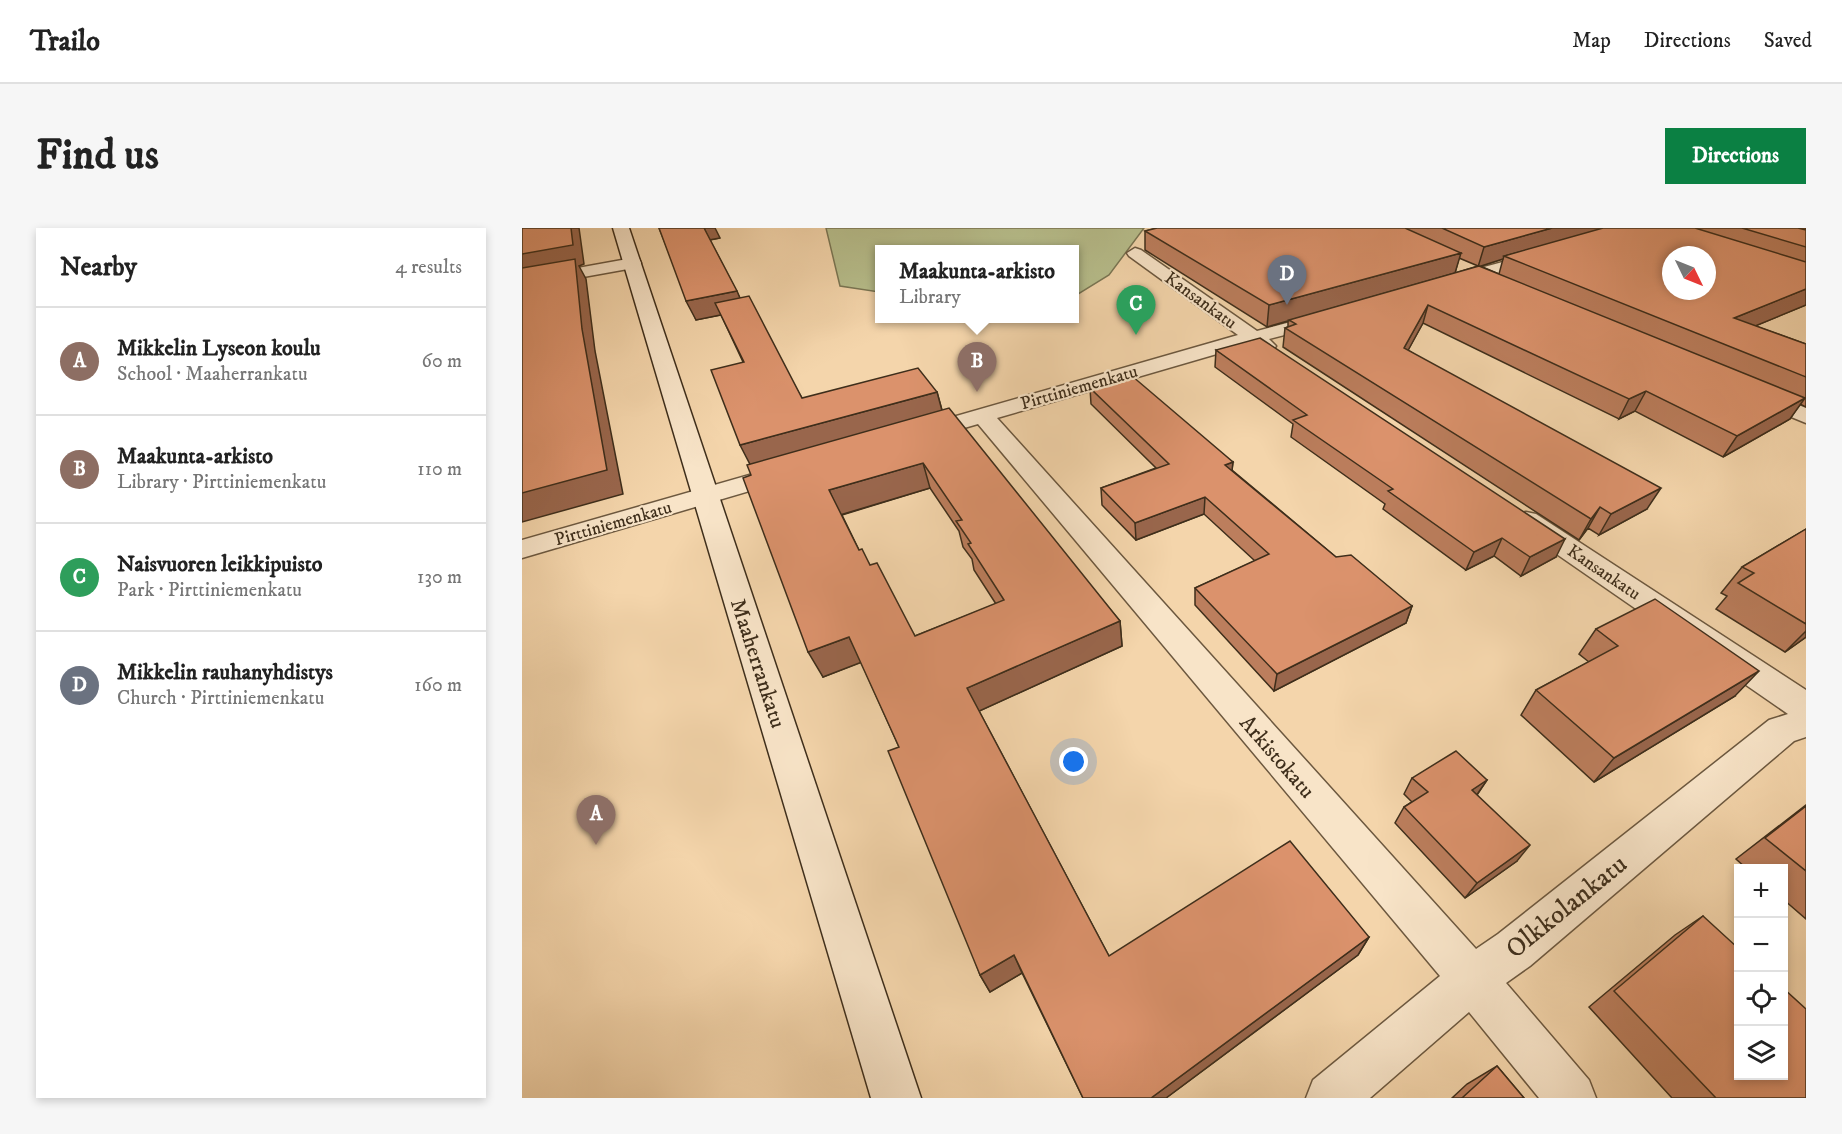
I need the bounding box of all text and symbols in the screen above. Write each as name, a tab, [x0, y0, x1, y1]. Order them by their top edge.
text: Trailo	[30, 24, 100, 59]
text: Map	[1572, 28, 1611, 54]
text: Directions	[1644, 28, 1731, 54]
text: Saved	[1764, 28, 1812, 54]
button: Directions	[1665, 128, 1806, 184]
text: Find us	[36, 130, 159, 182]
popup	[875, 245, 1079, 323]
north arrow	[1662, 246, 1716, 300]
text: Nearby	[60, 251, 137, 284]
text: 4 results	[395, 255, 462, 280]
pin: D	[1268, 256, 1306, 305]
text: Maakunta-arkisto	[899, 258, 1055, 285]
street label: Kansankatu	[1160, 267, 1241, 335]
text: Library	[899, 285, 961, 310]
pin: C	[1116, 285, 1156, 335]
text: Mikkelin Lyseon koulu	[117, 335, 321, 362]
pin: B	[958, 342, 996, 392]
text: A	[73, 349, 86, 374]
text: 60 m	[422, 349, 462, 374]
street label: Pirttiniemenkatu	[1018, 361, 1141, 415]
text: School · Maaherrankatu	[117, 362, 308, 387]
text: Maakunta-arkisto	[117, 443, 273, 470]
text: B	[73, 457, 86, 482]
text: 110 m	[417, 457, 462, 482]
text: Library · Pirttiniemenkatu	[117, 470, 326, 495]
street label: Pirttiniemenkatu	[552, 497, 675, 551]
street label: Kansankatu	[1563, 540, 1645, 606]
text: Naisvuoren leikkipuisto	[117, 551, 323, 578]
text: C	[73, 565, 86, 590]
text: 130 m	[417, 565, 462, 590]
text: Park · Pirttiniemenkatu	[117, 578, 302, 603]
street label: Maaherrankatu	[724, 595, 791, 732]
text: Mikkelin rauhanyhdistys	[117, 659, 333, 686]
text: D	[72, 673, 87, 698]
text: 160 m	[414, 673, 462, 698]
text: Church · Pirttiniemenkatu	[117, 686, 324, 711]
street label: Arkistokatu	[1233, 710, 1320, 804]
your location	[1059, 747, 1088, 776]
pin: A	[576, 796, 616, 845]
street label: Olkkolankatu	[1499, 847, 1634, 966]
map controls	[1734, 864, 1788, 1080]
button: +	[1734, 864, 1788, 918]
button: −	[1734, 918, 1788, 972]
button: locate	[1734, 972, 1788, 1026]
button: layers	[1734, 1026, 1788, 1080]

